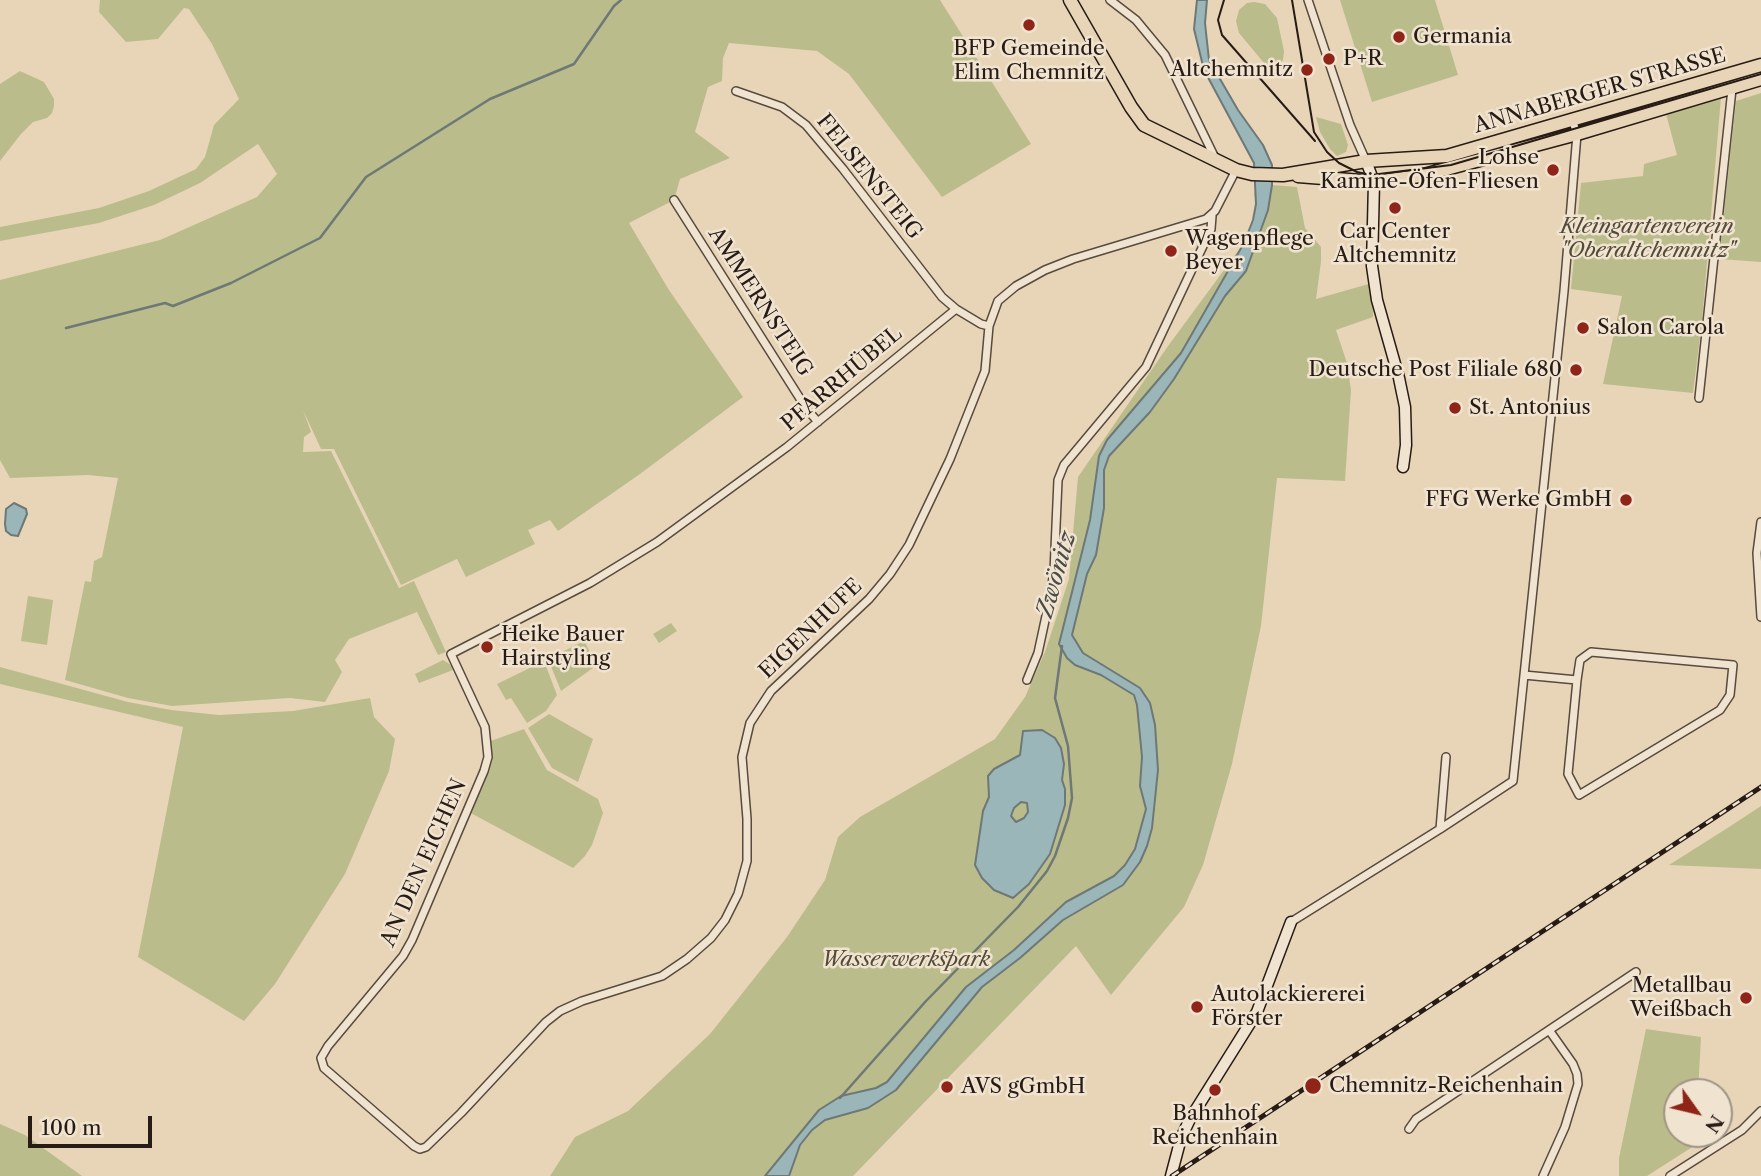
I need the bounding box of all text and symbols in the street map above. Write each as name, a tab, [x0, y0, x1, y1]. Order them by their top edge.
marker: BFP Gemeinde Elim Chemnitz	[1021, 17, 1037, 33]
place label: Germania	[1413, 24, 1512, 50]
marker: Germania	[1391, 29, 1407, 45]
place label: BFP Gemeinde Elim Chemnitz	[953, 36, 1105, 86]
street label: ANNABERGER STRASSE	[1471, 43, 1729, 139]
place label: P+R	[1343, 46, 1383, 72]
marker: P+R	[1321, 51, 1337, 67]
place label: Altchemnitz	[1171, 57, 1293, 83]
marker: Altchemnitz	[1299, 62, 1315, 78]
street label: FELSENSTEIG	[811, 109, 927, 245]
place label: Lohse Kamine-Öfen-Fliesen	[1320, 145, 1539, 195]
marker: Lohse Kamine-Öfen-Fliesen	[1545, 162, 1561, 178]
marker: Car Center Altchemnitz	[1387, 200, 1403, 216]
park label: Kleingartenverein "Oberaltchemnitz"	[1560, 214, 1734, 264]
place label: Car Center Altchemnitz	[1334, 219, 1456, 269]
street label: AMMERNSTEIG	[702, 223, 818, 381]
place label: Wagenpflege Beyer	[1185, 226, 1314, 276]
marker: Wagenpflege Beyer	[1163, 243, 1179, 259]
place label: Salon Carola	[1597, 315, 1724, 341]
marker: Salon Carola	[1575, 320, 1591, 336]
street label: PFARRHÜBEL	[777, 321, 907, 437]
place label: Deutsche Post Filiale 680	[1309, 357, 1562, 383]
marker: Deutsche Post Filiale 680	[1568, 362, 1584, 378]
place label: St. Antonius	[1469, 395, 1591, 421]
marker: St. Antonius	[1447, 400, 1463, 416]
place label: FFG Werke GmbH	[1425, 487, 1612, 513]
marker: FFG Werke GmbH	[1618, 492, 1634, 508]
water label: Zwönitz	[1031, 528, 1083, 622]
street label: EIGENHUFE	[754, 574, 868, 684]
place label: Heike Bauer Hairstyling	[501, 622, 625, 672]
marker: Heike Bauer Hairstyling	[479, 639, 495, 655]
street label: AN DEN EICHEN	[376, 775, 472, 951]
park label: Wasserwerkspark	[822, 947, 990, 973]
place label: Metallbau Weißbach	[1630, 973, 1732, 1023]
place label: Autolackiererei Förster	[1211, 982, 1365, 1032]
marker: Metallbau Weißbach	[1738, 990, 1754, 1006]
marker: Autolackiererei Förster	[1189, 999, 1205, 1015]
place label: Chemnitz-Reichenhain	[1329, 1073, 1563, 1099]
place label: AVS gGmbH	[961, 1074, 1086, 1100]
marker: Chemnitz-Reichenhain	[1303, 1076, 1323, 1096]
north arrow	[1663, 1078, 1733, 1148]
marker: AVS gGmbH	[939, 1079, 955, 1095]
marker: Bahnhof Reichenhain	[1207, 1082, 1223, 1098]
place label: Bahnhof Reichenhain	[1152, 1101, 1278, 1151]
scale bar	[32, 1102, 156, 1146]
text: N	[1700, 1111, 1728, 1137]
text: 100 m	[41, 1115, 102, 1140]

